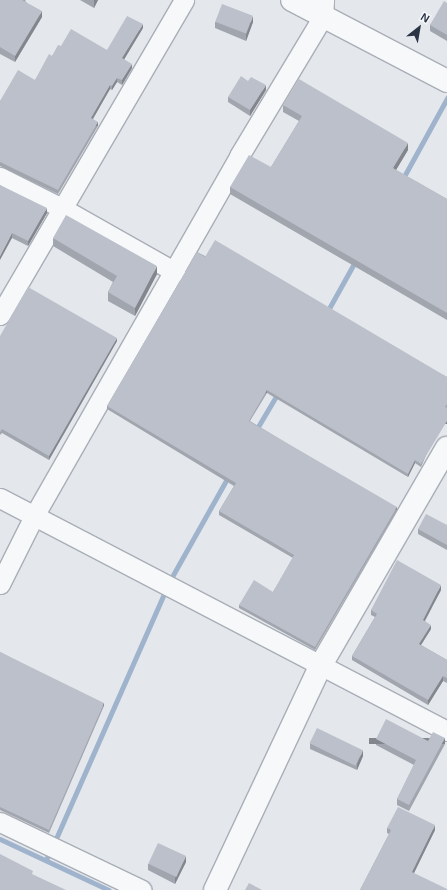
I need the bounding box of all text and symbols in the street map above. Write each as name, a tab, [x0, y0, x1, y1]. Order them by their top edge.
north arrow	[399, 8, 439, 48]
text: N	[419, 11, 432, 25]

